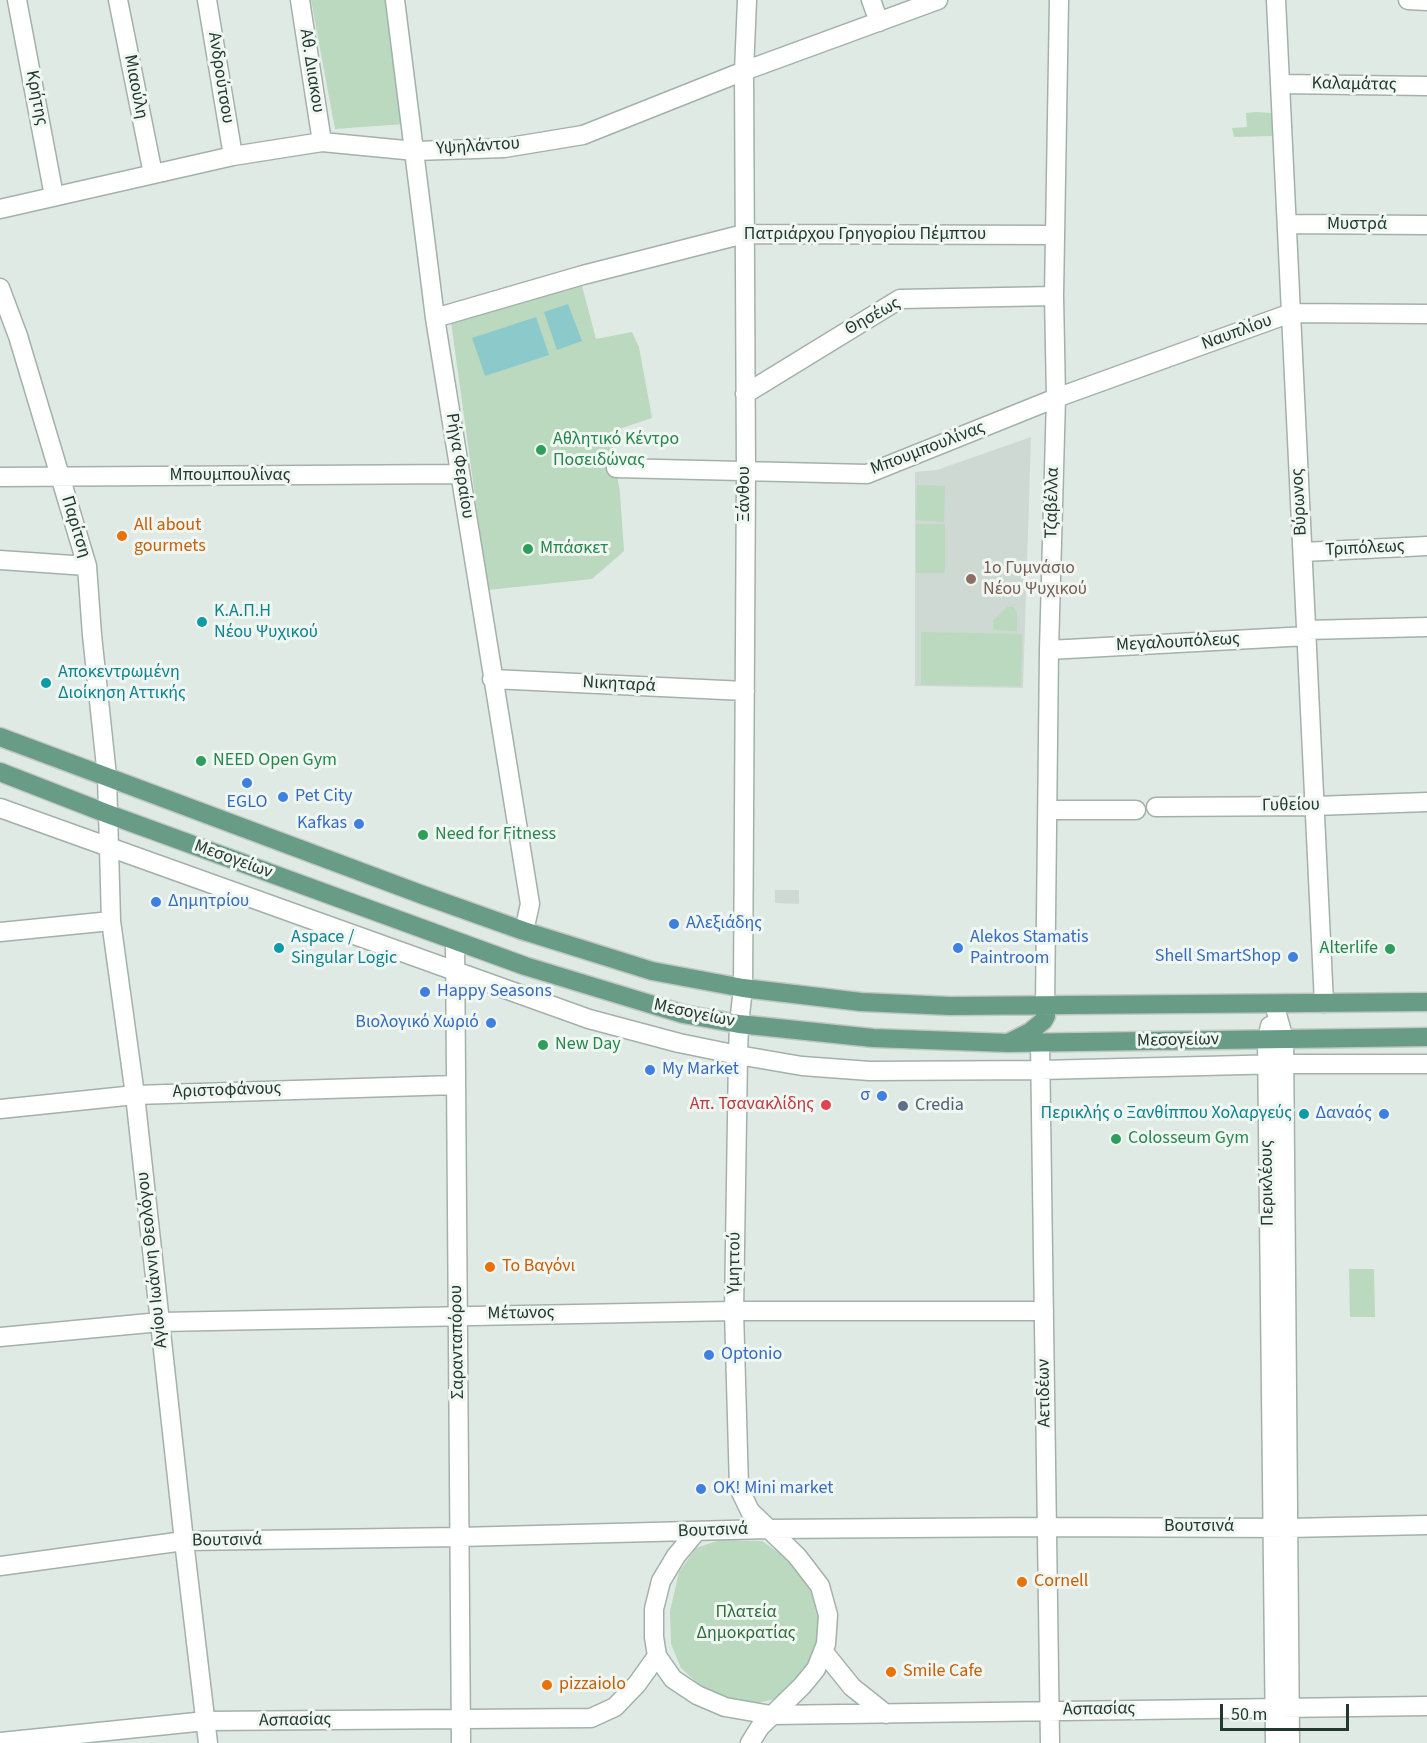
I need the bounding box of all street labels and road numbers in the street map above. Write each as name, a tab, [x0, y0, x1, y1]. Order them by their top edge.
street label: Αθ. Διιακου	[294, 28, 328, 114]
street label: Ανδρούτσου	[202, 31, 238, 125]
street label: Μιαούλη	[118, 53, 152, 121]
street label: Κρήτης	[20, 69, 52, 127]
street label: Καλαμάτας	[1311, 73, 1397, 97]
street label: Υψηλάντου	[435, 133, 521, 161]
street label: Μυστρά	[1327, 214, 1387, 236]
street label: Πατριάρχου Γρηγορίου Πέμπτου	[744, 224, 986, 246]
street label: Θησέως	[842, 293, 904, 341]
street label: Ναυπλίου	[1199, 310, 1275, 356]
street label: Ρήγα Φεραίου	[440, 412, 478, 520]
street label: Μπουμπουλίνας	[868, 417, 988, 481]
street label: Μπουμπουλίνας	[170, 465, 290, 487]
street label: Ξάνθου	[734, 466, 756, 522]
street label: Τζαβέλλα	[1042, 467, 1064, 539]
street label: Βύρωνος	[1287, 468, 1313, 536]
street label: Παρίτση	[55, 493, 95, 561]
street label: Τριπόλεως	[1325, 536, 1405, 562]
street label: Μεγαλουπόλεως	[1116, 629, 1240, 657]
street label: Νικηταρά	[582, 672, 656, 698]
street label: Γυθείου	[1262, 795, 1320, 817]
street label: Μεσογείων	[191, 836, 275, 884]
street label: Μεσογείων	[652, 995, 736, 1033]
street label: Μεσογείων	[1137, 1029, 1219, 1053]
street label: Αριστοφάνους	[172, 1078, 282, 1104]
street label: Περικλέους	[1256, 1140, 1280, 1226]
street label: Αγίου Ιωάννη Θεολόγου	[133, 1171, 173, 1349]
street label: Υμηττού	[724, 1232, 746, 1294]
street label: Σαρανταπόρου	[446, 1285, 470, 1399]
street label: Μέτωνος	[487, 1303, 555, 1325]
street label: Αετιδέων	[1034, 1359, 1056, 1427]
street label: Βουτσινά	[1164, 1516, 1234, 1538]
street label: Βουτσινά	[678, 1519, 748, 1543]
street label: Βουτσινά	[192, 1530, 262, 1552]
street label: Ασπασίας	[1063, 1699, 1135, 1721]
street label: Ασπασίας	[259, 1710, 331, 1732]

